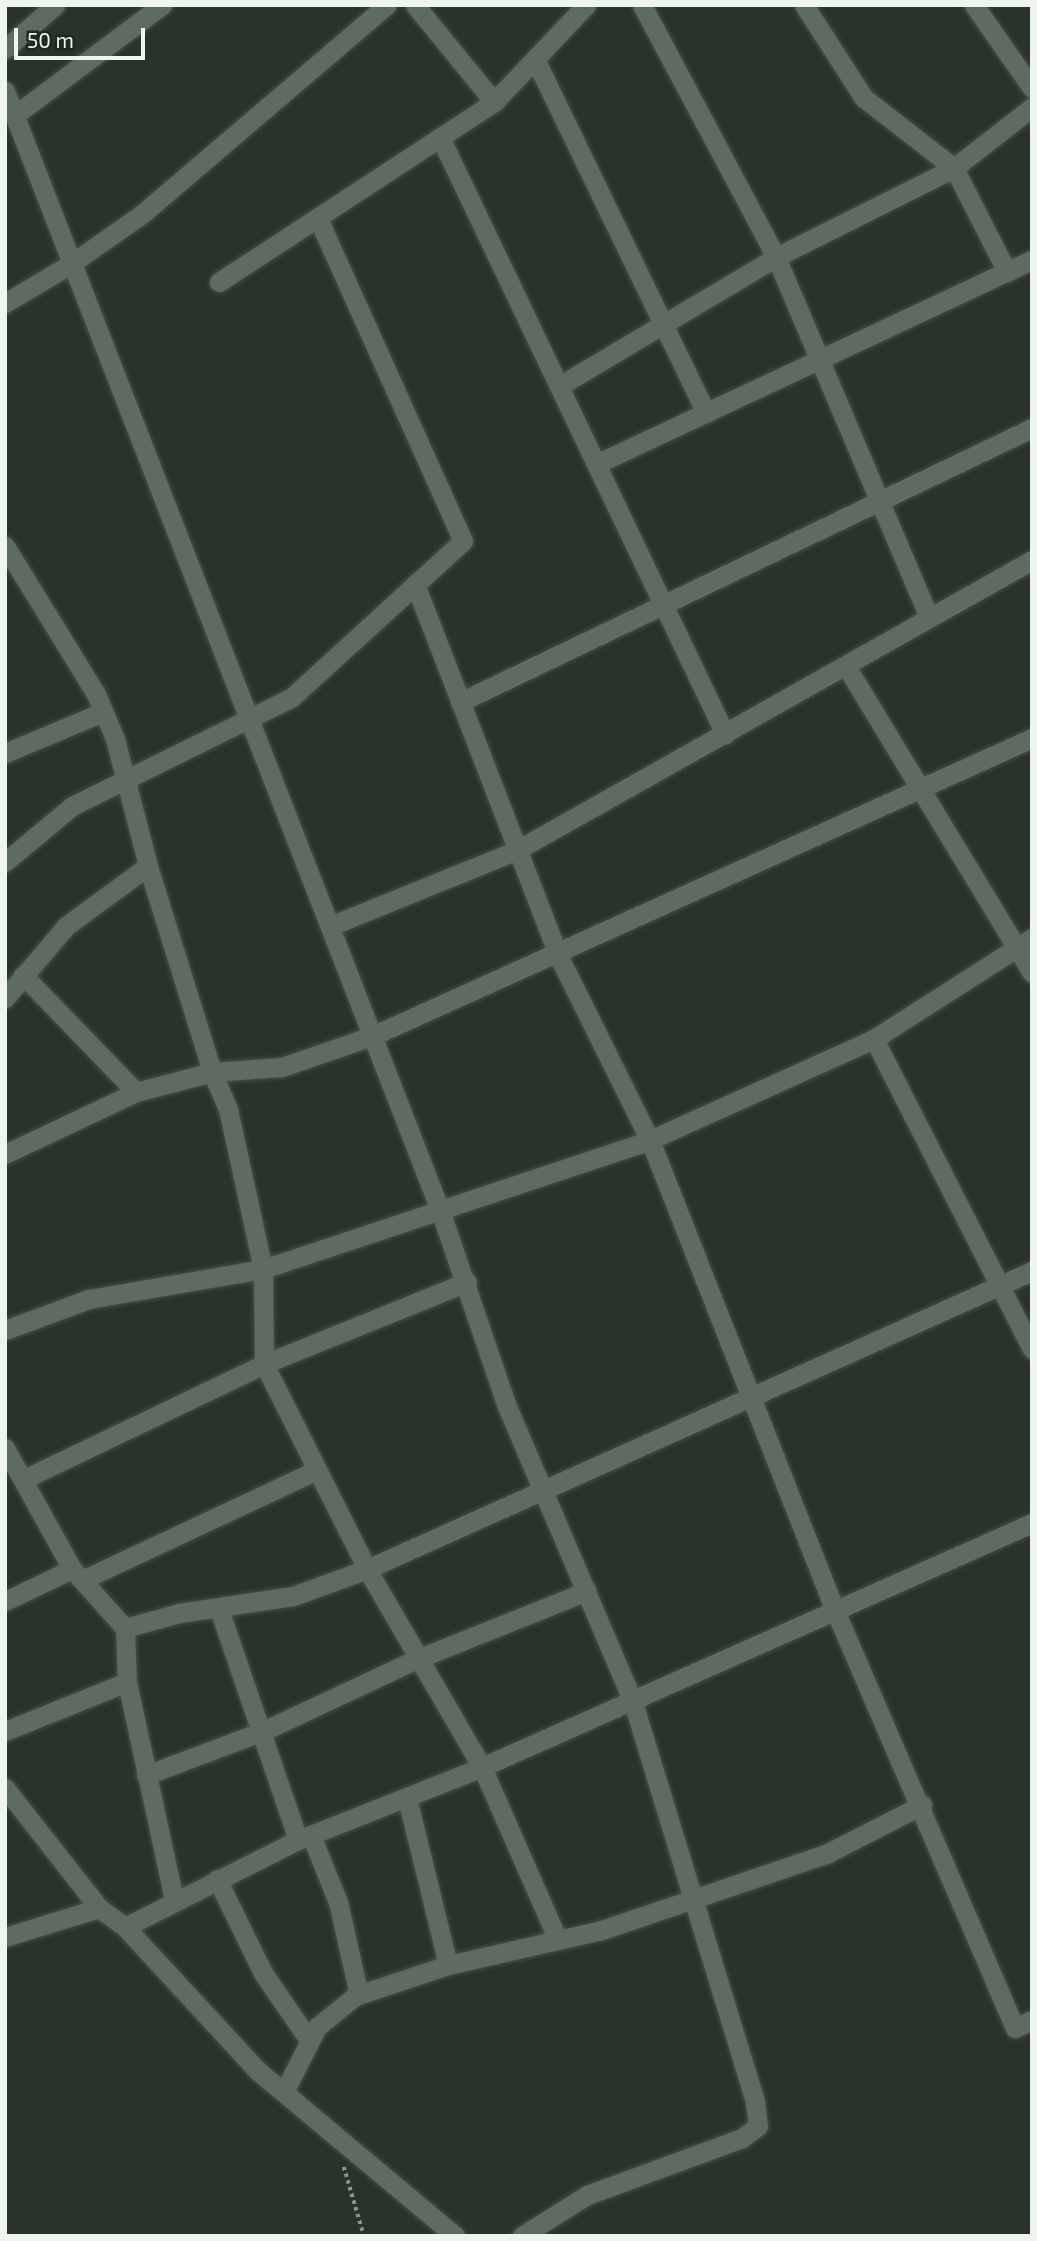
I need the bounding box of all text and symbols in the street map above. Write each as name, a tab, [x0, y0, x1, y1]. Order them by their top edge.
scale bar	[18, 14, 149, 58]
text: 50 m	[27, 27, 74, 52]

